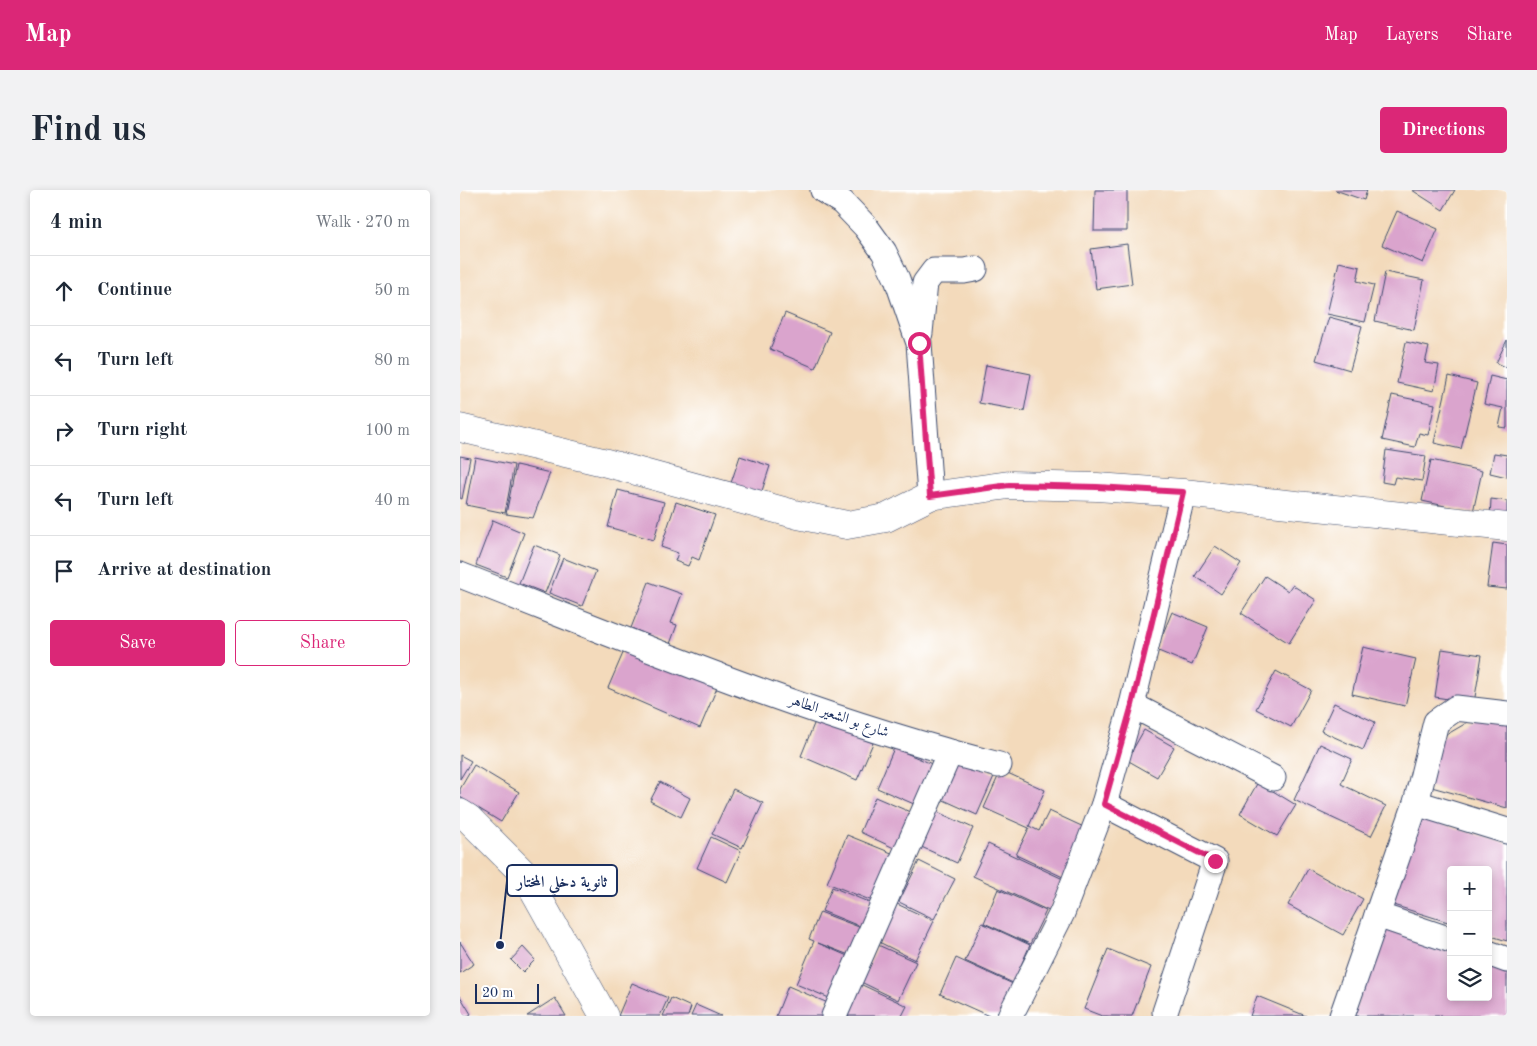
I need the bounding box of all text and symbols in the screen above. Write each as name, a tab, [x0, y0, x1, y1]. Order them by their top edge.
text: Map	[25, 23, 72, 47]
text: Map	[1324, 26, 1358, 44]
text: Layers	[1386, 26, 1438, 44]
text: Share	[1466, 26, 1512, 44]
button: Directions	[1380, 107, 1507, 153]
text: Find us	[30, 113, 146, 148]
text: 4 min	[50, 212, 103, 233]
text: Walk · 270 m	[315, 215, 410, 231]
icon: ahead	[50, 277, 78, 305]
text: Continue	[97, 281, 172, 300]
text: 50 m	[374, 283, 410, 299]
route start	[908, 332, 931, 355]
icon: left	[50, 347, 78, 375]
text: Turn left	[97, 351, 174, 370]
text: 80 m	[374, 353, 410, 369]
icon: right	[50, 417, 78, 445]
text: Turn right	[97, 421, 187, 440]
text: 100 m	[365, 423, 410, 439]
icon: left	[50, 487, 78, 515]
text: Turn left	[97, 491, 174, 510]
text: 40 m	[374, 493, 410, 509]
icon: arrive	[50, 557, 78, 585]
text: Arrive at destination	[97, 561, 271, 580]
button: Save	[50, 620, 225, 666]
button: Share	[235, 620, 410, 666]
street label: شارع بو الشعير الطاهر	[784, 692, 891, 745]
route end	[1204, 850, 1227, 873]
callout: ثانوية دخلي المختار	[507, 865, 617, 896]
map controls	[1447, 866, 1492, 1001]
button: +	[1447, 866, 1492, 911]
text: ثانوية دخلي المختار	[515, 874, 608, 897]
button: −	[1447, 911, 1492, 956]
button: layers	[1447, 956, 1492, 1001]
scale bar	[475, 981, 539, 1004]
text: 20 m	[482, 986, 513, 1000]

